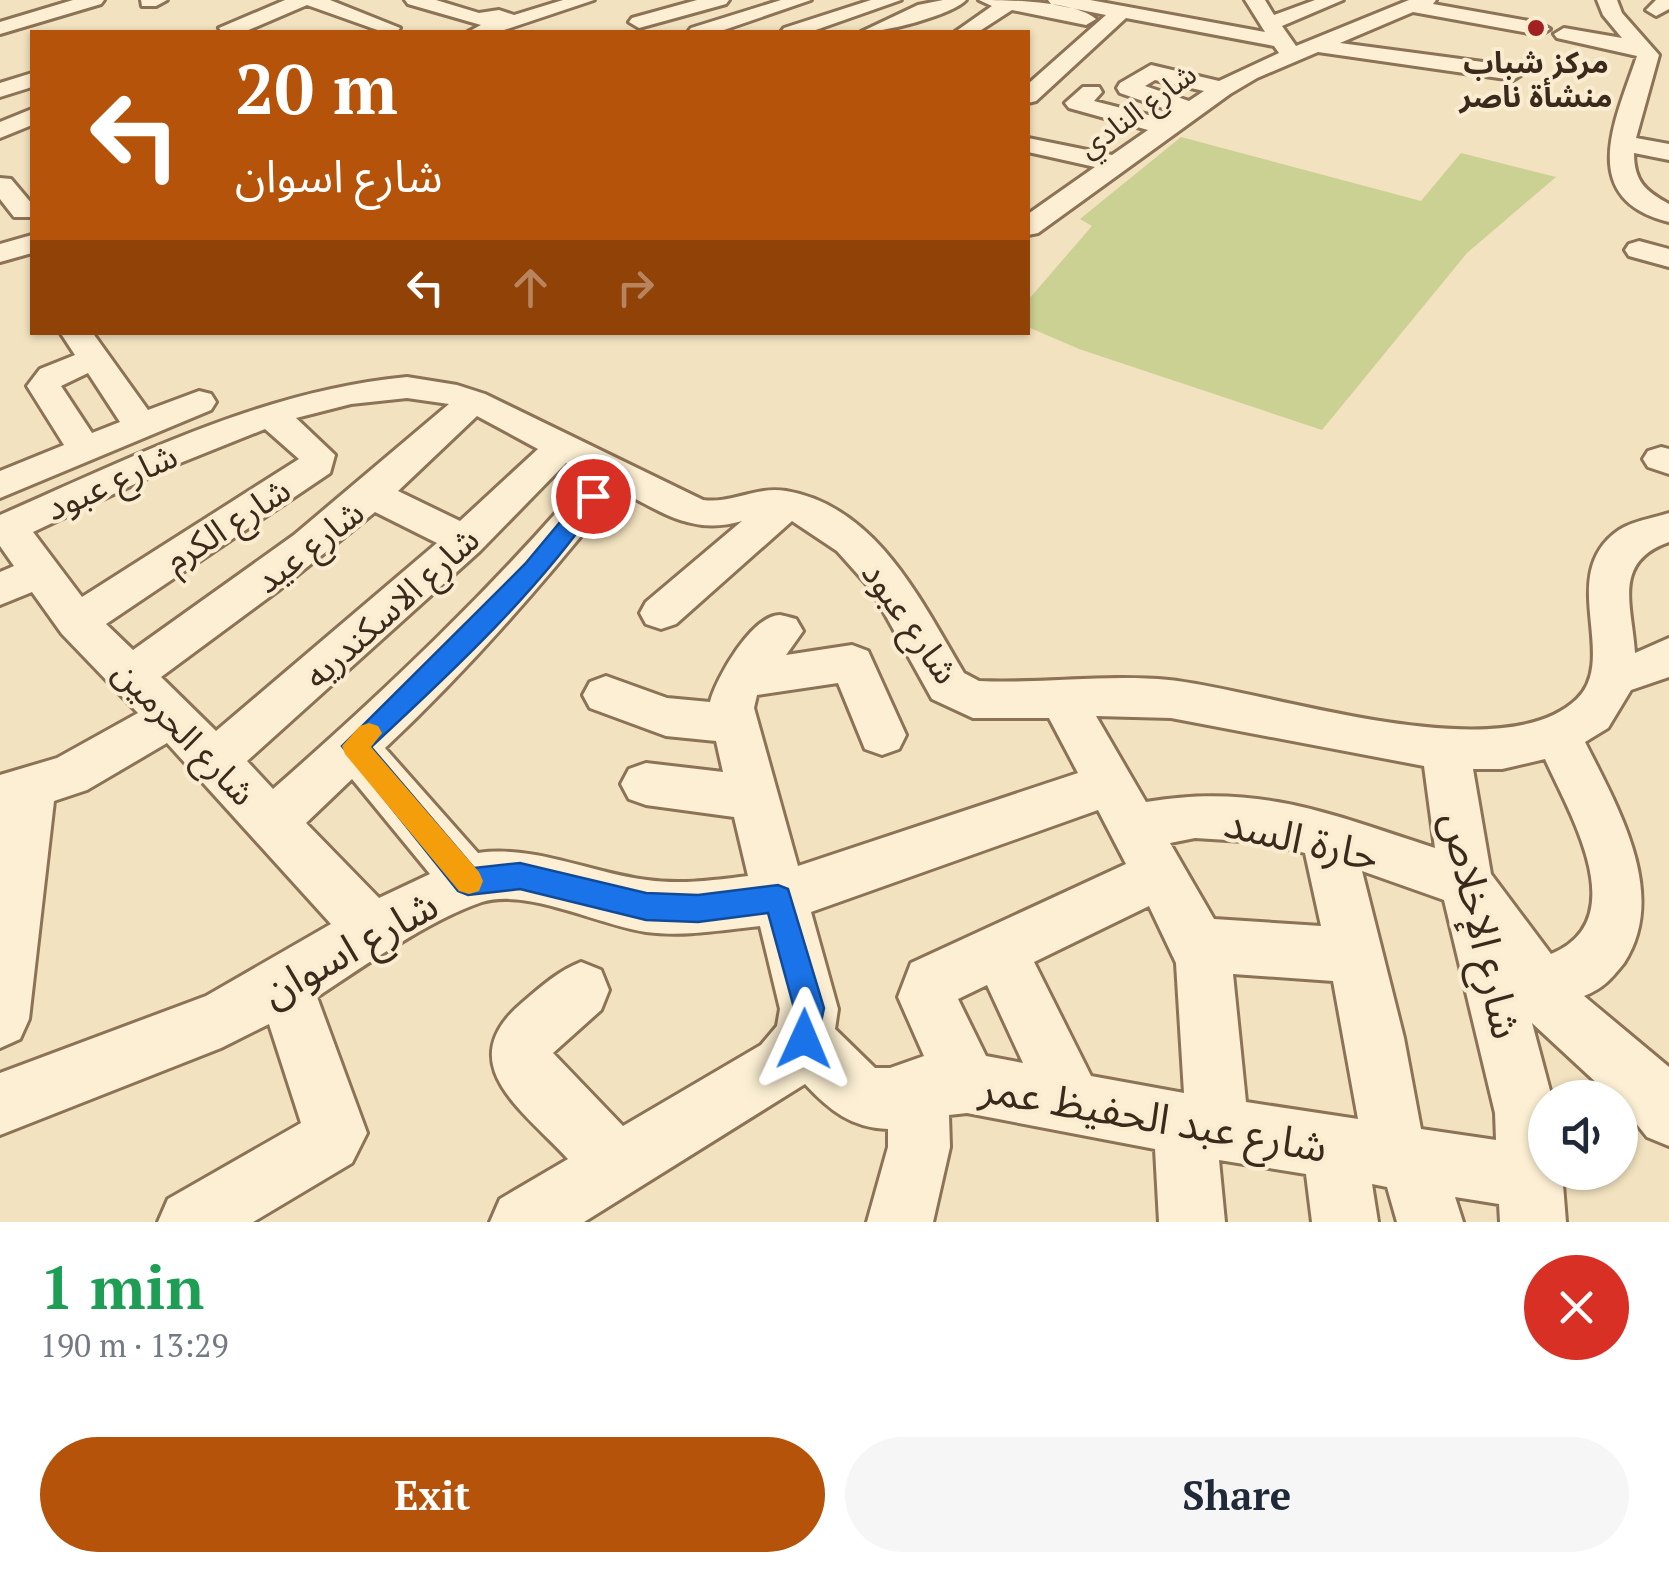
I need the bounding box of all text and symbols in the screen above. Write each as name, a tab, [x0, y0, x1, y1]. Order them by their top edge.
marker: مركز شباب منشأة ناصر	[1525, 17, 1547, 39]
text: 20 m	[235, 41, 398, 134]
place label: مركز شباب منشأة ناصر	[1457, 42, 1613, 116]
street label: شارع النادي	[1070, 54, 1206, 170]
icon: left	[70, 70, 200, 200]
text: شارع اسوان	[235, 145, 442, 205]
icon: left	[398, 260, 453, 315]
icon: ahead	[503, 260, 558, 315]
icon: right	[608, 260, 663, 315]
street label: شارع عبود	[38, 432, 186, 534]
pin	[551, 454, 636, 539]
street label: شارع الكرم	[155, 466, 301, 585]
icon: arrive	[566, 469, 621, 524]
street label: شارع عيد	[245, 489, 375, 606]
street label: شارع الاسكندريه	[294, 516, 491, 701]
street label: شارع عبود	[849, 552, 970, 695]
street label: شارع الحرمين	[101, 649, 266, 818]
street label: حارة السد	[1219, 793, 1385, 883]
street label: شارع الإخلاص	[1425, 806, 1536, 1045]
street label: شارع اسوان	[251, 876, 450, 1023]
position arrow	[752, 987, 856, 1091]
street label: شارع عبد الحفيظ عمر	[973, 1058, 1332, 1179]
map controls	[1528, 1080, 1638, 1190]
button: sound	[1528, 1080, 1638, 1190]
text: 1 min	[40, 1247, 204, 1326]
button: close	[1524, 1255, 1629, 1360]
text: 190 m · 13:29	[40, 1324, 228, 1366]
button: Exit	[40, 1437, 825, 1552]
button: Share	[845, 1437, 1629, 1552]

